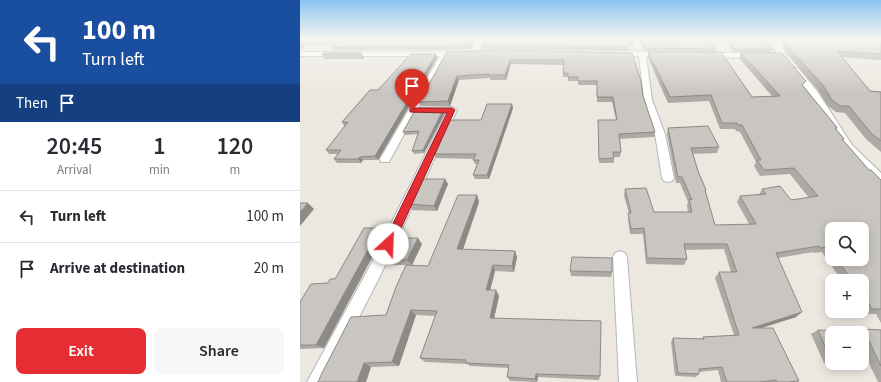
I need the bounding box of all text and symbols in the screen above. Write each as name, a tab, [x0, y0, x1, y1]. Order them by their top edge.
text: 100 m	[82, 10, 156, 50]
icon: left	[16, 16, 68, 68]
text: Turn left	[82, 47, 144, 72]
pin	[395, 69, 429, 110]
icon: arrive	[401, 75, 423, 97]
icon: arrive	[56, 92, 78, 114]
text: Then	[16, 93, 48, 114]
text: 20:45	[47, 129, 102, 164]
text: 1	[153, 129, 166, 164]
text: 120	[217, 129, 253, 164]
text: Arrival	[57, 161, 92, 179]
text: min	[149, 161, 170, 179]
text: m	[230, 161, 240, 179]
icon: left	[16, 206, 38, 228]
text: Turn left	[50, 206, 106, 227]
text: 100 m	[246, 206, 284, 227]
map controls	[825, 222, 869, 370]
button: search	[825, 222, 869, 266]
position arrow	[367, 223, 409, 265]
icon: arrive	[16, 258, 38, 280]
text: Arrive at destination	[50, 258, 185, 279]
text: 20 m	[254, 258, 284, 279]
button: +	[825, 274, 869, 318]
button: −	[825, 326, 869, 370]
button: Exit	[16, 328, 146, 374]
button: Share	[154, 328, 284, 374]

